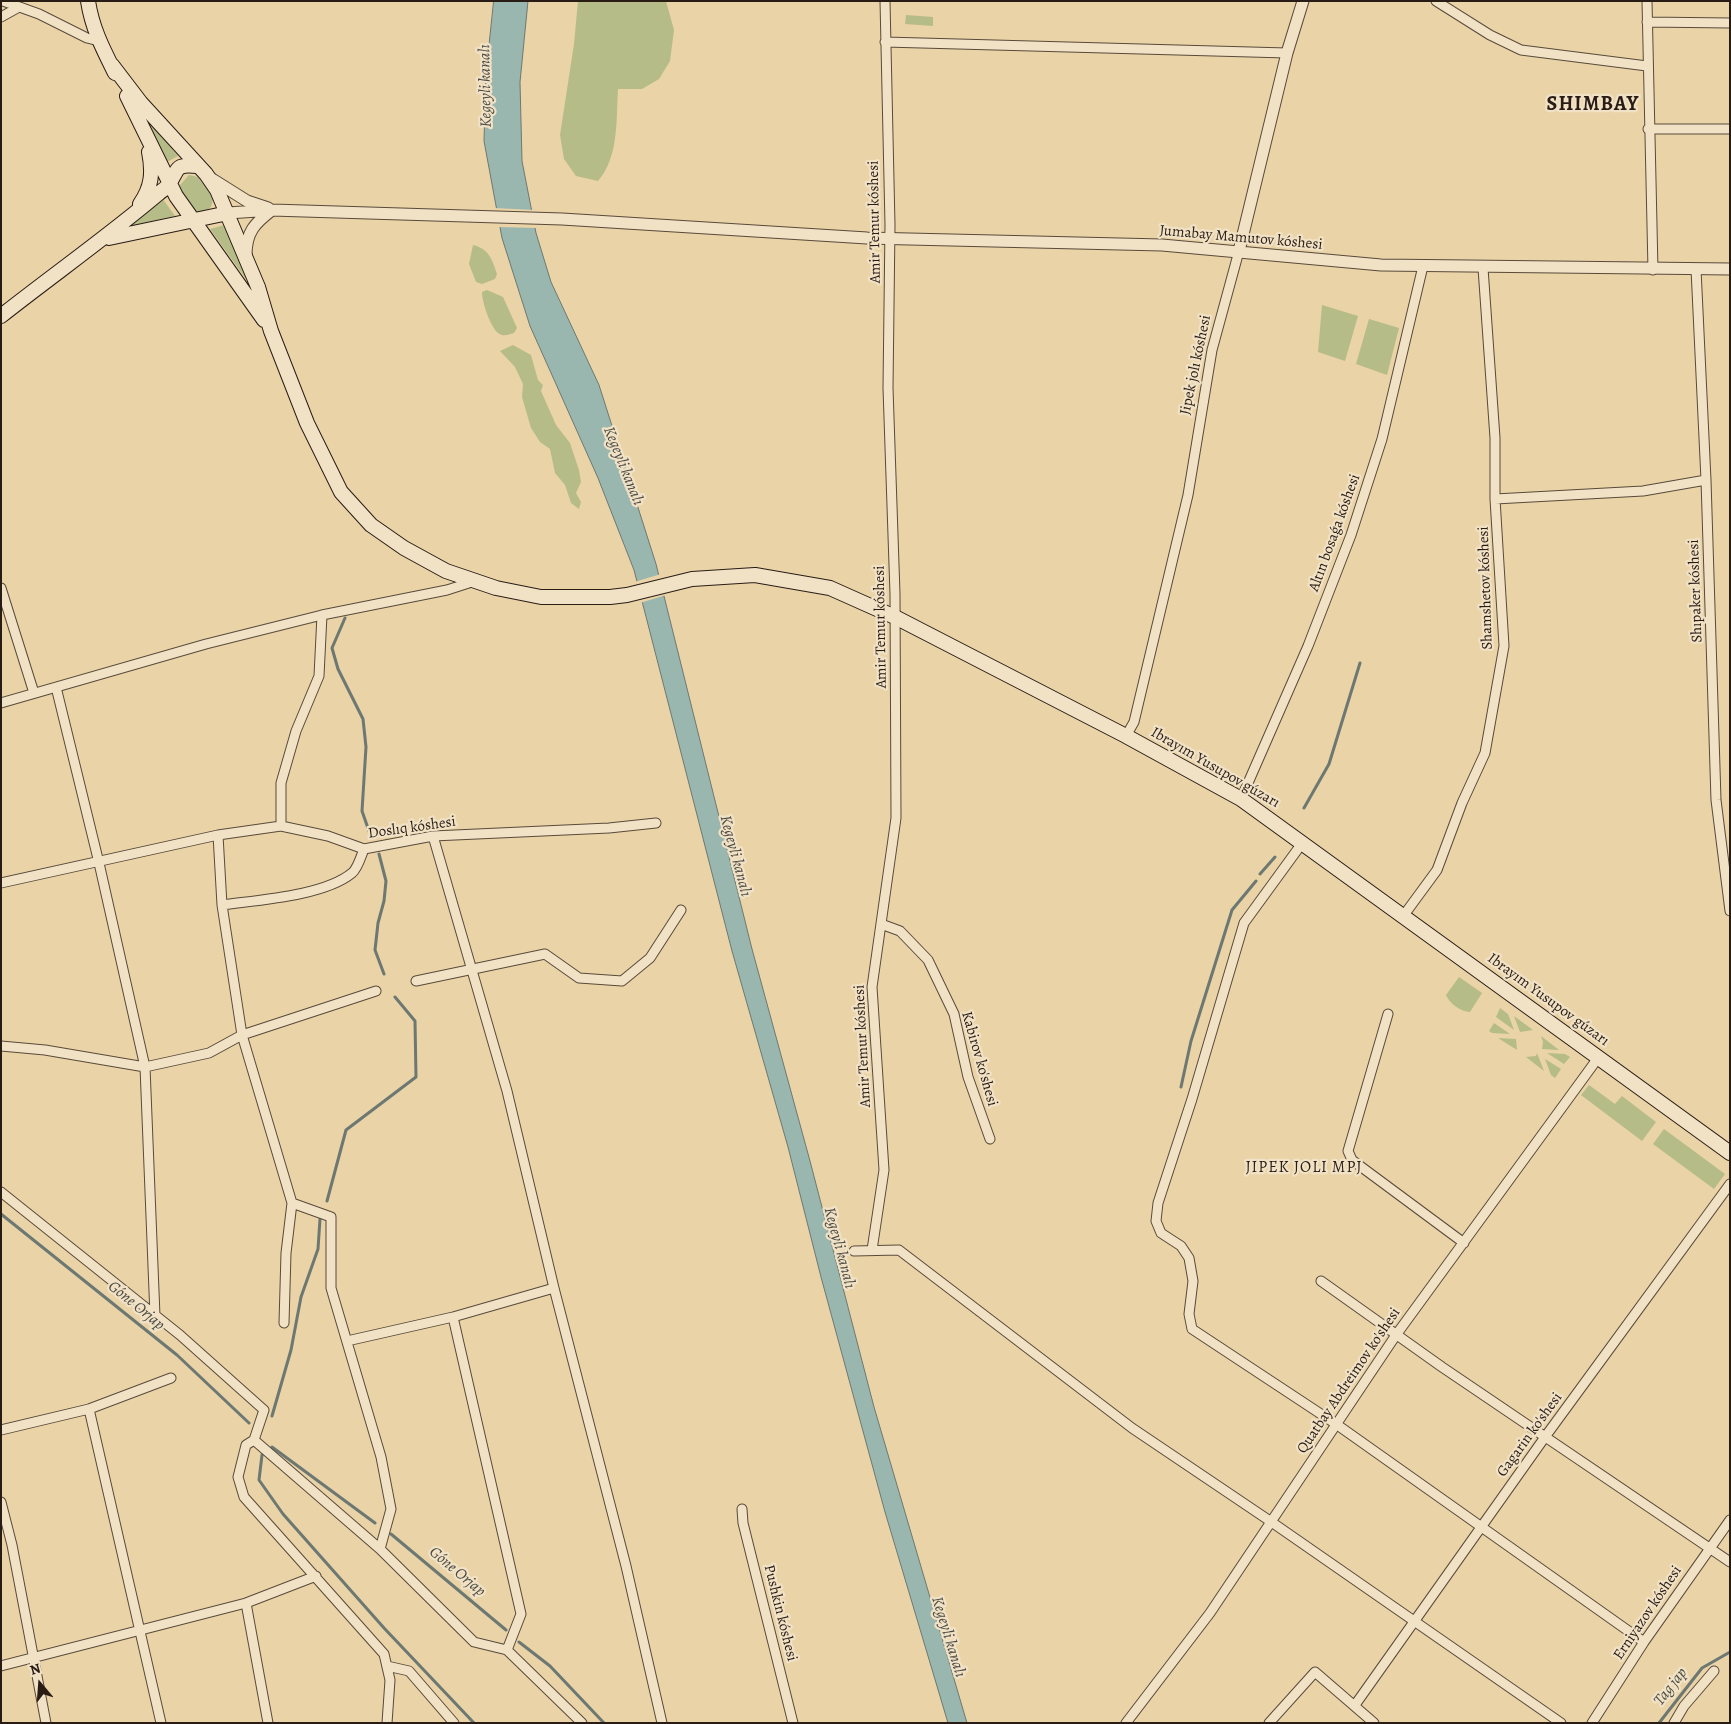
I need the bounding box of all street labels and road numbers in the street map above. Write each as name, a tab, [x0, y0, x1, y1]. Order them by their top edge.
street label: Amir Temur kóshesi	[865, 160, 885, 284]
street label: Jumabay Mamutov kóshesi	[1159, 222, 1323, 254]
street label: Jipek jolı kóshesi	[1177, 313, 1215, 417]
street label: Altın bosaǵa kóshesi	[1305, 472, 1365, 594]
street label: Shamshetov kóshesi	[1475, 526, 1497, 650]
street label: Shıpaker kóshesi	[1685, 539, 1707, 643]
street label: Amir Temur kóshesi	[871, 565, 891, 689]
street label: Ibrayım Yusupov gúzarı	[1147, 724, 1283, 812]
street label: Doslıq kóshesi	[367, 813, 457, 843]
street label: Ibrayım Yusupov gúzarı	[1484, 950, 1612, 1050]
street label: Amir Temur kóshesi	[851, 984, 875, 1108]
street label: Kabirov ko'shesi	[957, 1009, 1001, 1109]
street label: Quatbay Abdreimov ko'shesi	[1293, 1305, 1405, 1457]
street label: Gagarin ko'shesi	[1493, 1389, 1567, 1481]
street label: Pushkin kóshesi	[759, 1563, 801, 1663]
street label: Erniyazov kóshesi	[1610, 1563, 1686, 1663]

